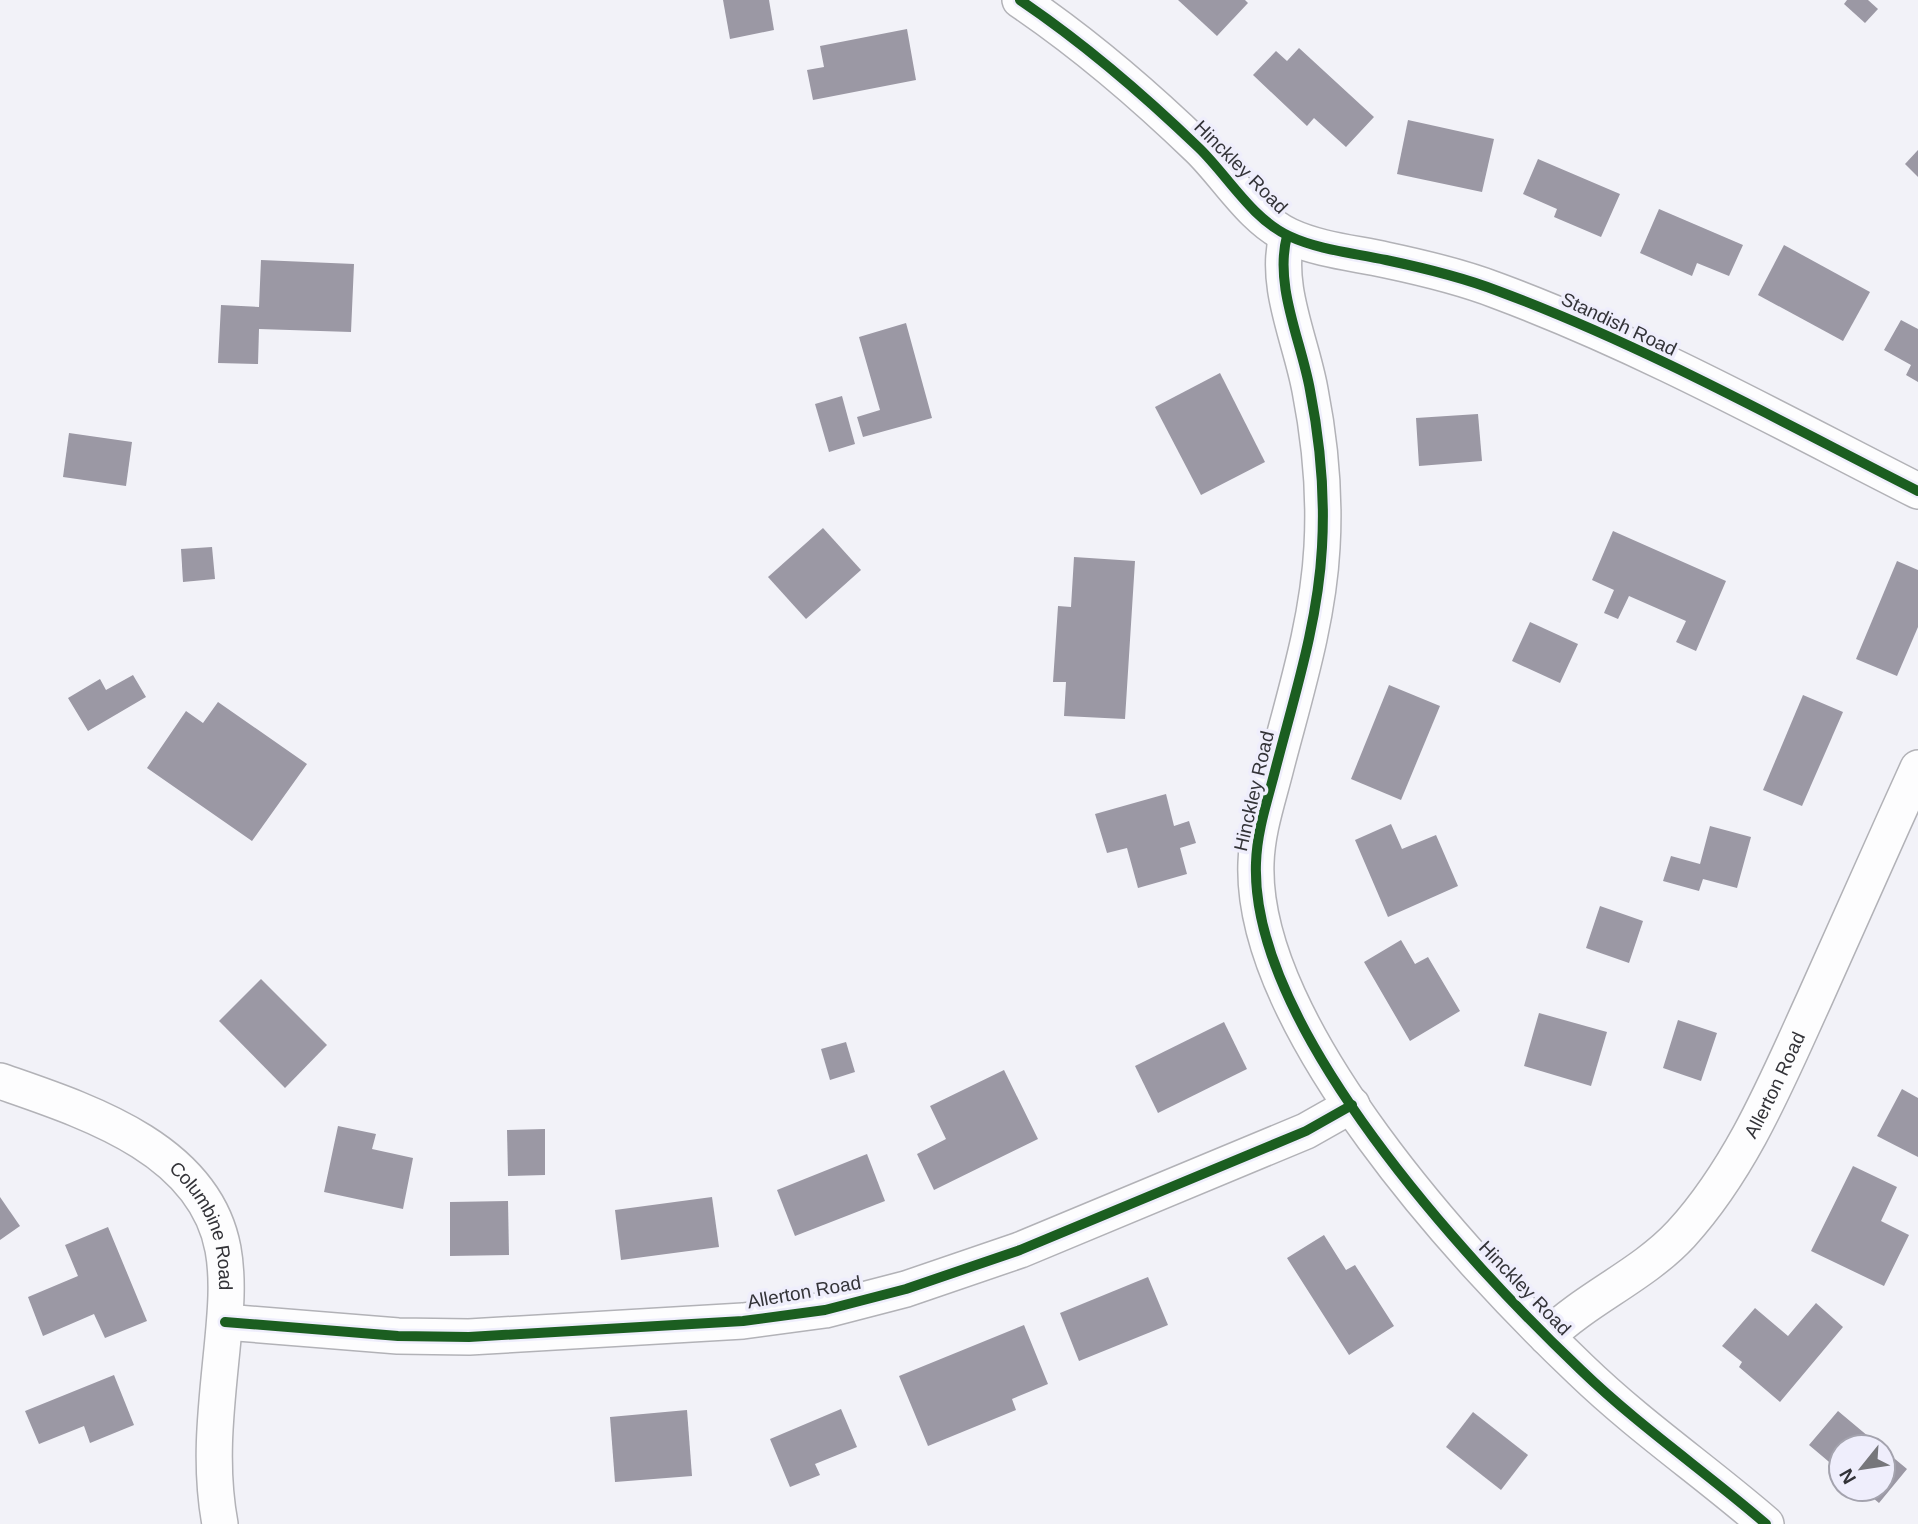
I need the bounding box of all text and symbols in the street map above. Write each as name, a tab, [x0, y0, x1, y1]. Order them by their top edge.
street label: Hinckley Road	[1190, 116, 1292, 218]
street label: Standish Road	[1558, 288, 1680, 360]
street label: Hinckley Road	[1230, 729, 1278, 853]
street label: Allerton Road	[1740, 1028, 1809, 1142]
street label: Columbine Road	[166, 1157, 237, 1290]
street label: Hinckley Road	[1475, 1237, 1575, 1339]
street label: Allerton Road	[745, 1272, 863, 1312]
north arrow	[1827, 1433, 1897, 1503]
text: N	[1835, 1465, 1860, 1487]

